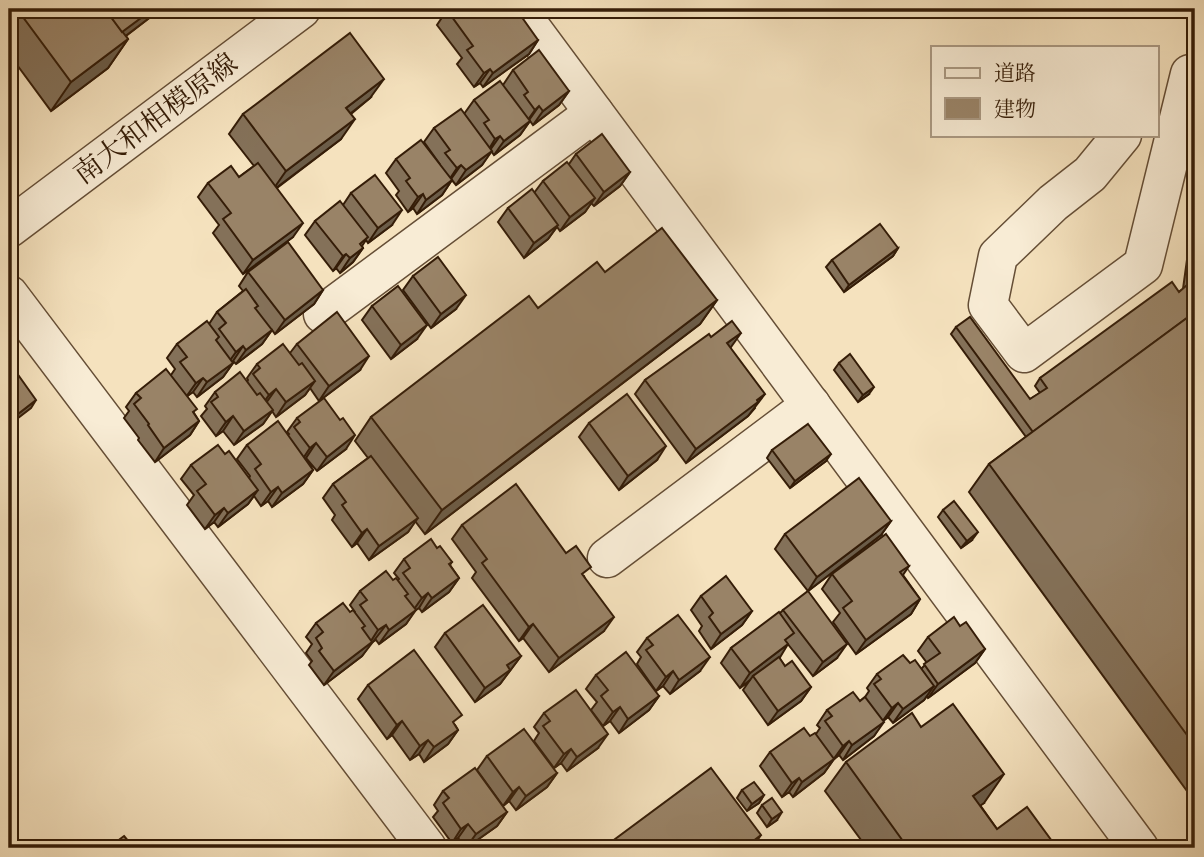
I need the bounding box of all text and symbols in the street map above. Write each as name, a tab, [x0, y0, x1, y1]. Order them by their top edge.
legend	[931, 46, 1158, 136]
street label: 南大和相模原線	[68, 48, 244, 191]
text: 道路	[994, 62, 1036, 85]
text: 建物	[994, 98, 1036, 121]

